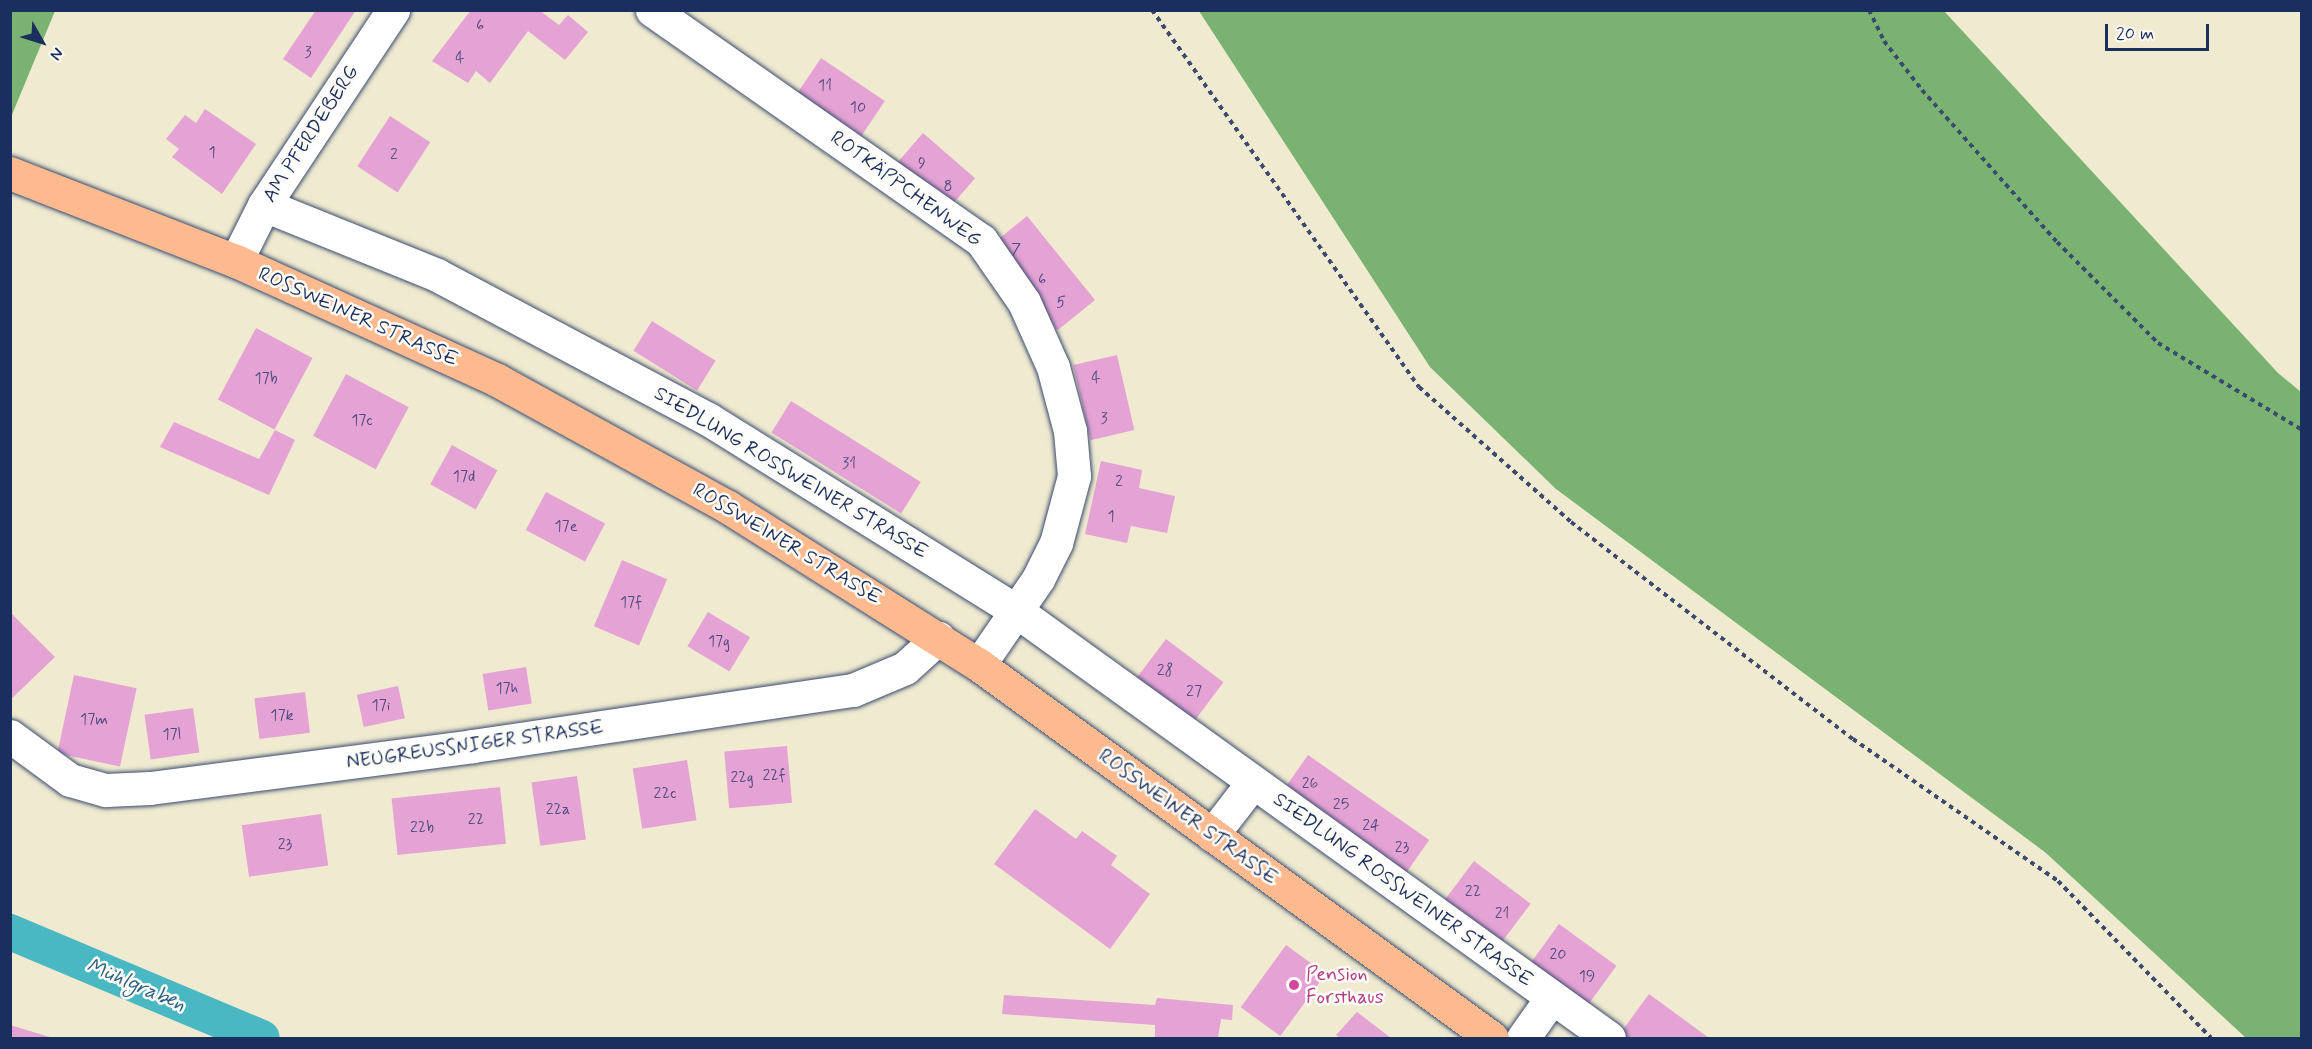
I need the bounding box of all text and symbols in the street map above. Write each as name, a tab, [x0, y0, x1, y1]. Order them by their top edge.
north arrow	[12, 12, 72, 72]
scale bar	[2108, 12, 2212, 50]
house number: 6	[476, 16, 484, 36]
text: 20 m	[2116, 22, 2154, 46]
text: N	[45, 43, 68, 64]
house number: 3	[304, 43, 312, 63]
house number: 4	[455, 48, 465, 68]
street label: AM PFERDEBERG	[256, 59, 366, 209]
house number: 11	[818, 76, 832, 96]
house number: 10	[850, 98, 866, 118]
street label: ROTKÄPPCHENWEG	[826, 126, 986, 252]
house number: 1	[208, 143, 216, 163]
house number: 2	[390, 145, 398, 165]
house number: 9	[918, 154, 926, 174]
house number: 8	[943, 177, 953, 197]
house number: 7	[1011, 240, 1021, 260]
street label: ROSSWEINER STRASSE	[254, 262, 462, 372]
house number: 6	[1038, 270, 1046, 290]
house number: 5	[1056, 293, 1066, 313]
house number: 4	[1091, 368, 1101, 388]
house number: 17b	[254, 369, 278, 389]
street label: SIEDLUNG ROSSWEINER STRASSE	[647, 380, 935, 566]
house number: 3	[1100, 409, 1108, 429]
house number: 17c	[351, 411, 373, 431]
house number: 31	[842, 454, 856, 474]
house number: 17d	[453, 467, 475, 487]
house number: 2	[1115, 472, 1123, 492]
street label: ROSSWEINER STRASSE	[688, 478, 886, 610]
house number: 1	[1107, 507, 1115, 527]
house number: 17e	[554, 517, 578, 537]
house number: 17f	[620, 593, 642, 613]
house number: 17g	[708, 632, 730, 652]
house number: 28	[1157, 661, 1173, 681]
house number: 17h	[495, 679, 519, 699]
house number: 27	[1186, 682, 1202, 702]
house number: 17i	[372, 696, 390, 716]
house number: 17k	[270, 706, 294, 726]
house number: 17m	[80, 710, 108, 730]
street label: NEUGREUSSNIGER STRASSE	[343, 715, 607, 775]
house number: 17l	[162, 725, 182, 745]
street label: ROSSWEINER STRASSE	[1094, 744, 1282, 890]
house number: 22f	[762, 766, 786, 786]
house number: 22g	[730, 768, 754, 788]
house number: 26	[1302, 774, 1318, 794]
house number: 22c	[654, 784, 676, 804]
street label: SIEDLUNG ROSSWEINER STRASSE	[1266, 786, 1540, 994]
house number: 25	[1333, 795, 1349, 815]
house number: 22a	[546, 800, 570, 820]
house number: 22	[468, 810, 484, 830]
house number: 24	[1362, 816, 1380, 836]
house number: 22b	[410, 818, 434, 838]
house number: 23	[278, 835, 292, 855]
house number: 23	[1395, 838, 1409, 858]
house number: 22	[1465, 882, 1481, 902]
house number: 21	[1495, 904, 1509, 924]
house number: 20	[1550, 945, 1566, 965]
water label: Mühlgraben	[83, 953, 189, 1017]
place label: Pension Forsthaus	[1306, 962, 1384, 1009]
house number: 19	[1579, 967, 1595, 987]
marker: Pension Forsthaus	[1287, 978, 1301, 992]

